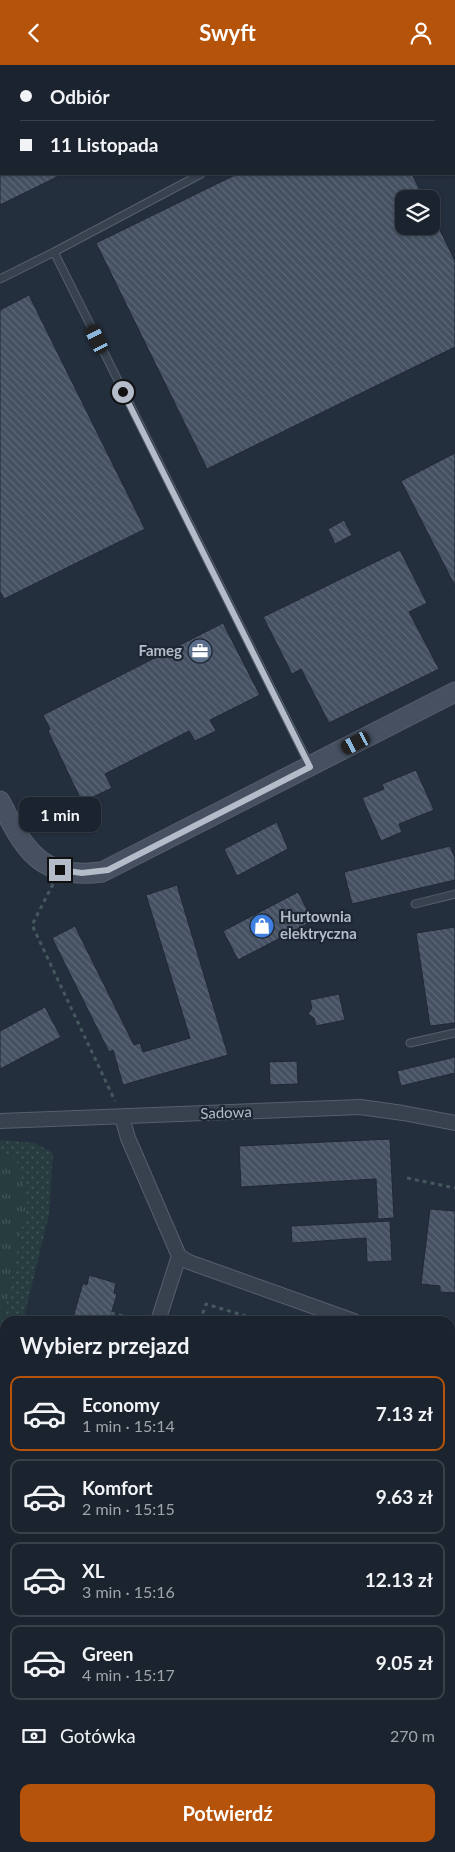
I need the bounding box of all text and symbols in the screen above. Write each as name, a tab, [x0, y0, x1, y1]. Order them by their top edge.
icon: back	[20, 19, 48, 47]
text: Swyft	[199, 19, 256, 46]
icon: person	[407, 19, 435, 47]
text: Odbiór	[50, 85, 110, 108]
text: 11 Listopada	[50, 133, 158, 156]
map controls	[395, 190, 440, 235]
button: layers	[395, 190, 440, 235]
car	[83, 322, 110, 356]
route start	[112, 381, 134, 403]
office icon: Fameg	[187, 638, 213, 664]
place label: Fameg	[138, 641, 182, 659]
car	[339, 730, 372, 756]
callout: 1 min	[19, 797, 101, 833]
text: 1 min	[40, 805, 80, 824]
route end	[49, 859, 71, 881]
place label: Hurtownia elektryczna	[280, 907, 357, 942]
shop icon: Hurtownia elektryczna	[249, 913, 275, 939]
street label: Sadowa	[200, 1102, 252, 1122]
text: Wybierz przejazd	[20, 1332, 189, 1359]
icon: car	[22, 1391, 67, 1436]
text: Economy	[82, 1393, 160, 1416]
text: 7.13 zł	[376, 1402, 433, 1425]
text: 1 min · 15:14	[82, 1416, 175, 1435]
icon: car	[22, 1474, 67, 1519]
text: Komfort	[82, 1476, 153, 1499]
text: 9.63 zł	[376, 1485, 433, 1508]
text: 2 min · 15:15	[82, 1499, 175, 1518]
icon: car	[22, 1557, 67, 1602]
text: XL	[82, 1559, 105, 1582]
text: 12.13 zł	[365, 1568, 433, 1591]
text: 3 min · 15:16	[82, 1582, 175, 1601]
icon: car	[22, 1640, 67, 1685]
text: Green	[82, 1642, 133, 1665]
text: 9.05 zł	[376, 1651, 433, 1674]
text: 4 min · 15:17	[82, 1665, 175, 1684]
icon: cash	[20, 1722, 48, 1750]
text: Gotówka	[60, 1724, 136, 1747]
text: 270 m	[390, 1726, 435, 1745]
button: Potwierdź	[20, 1784, 435, 1842]

